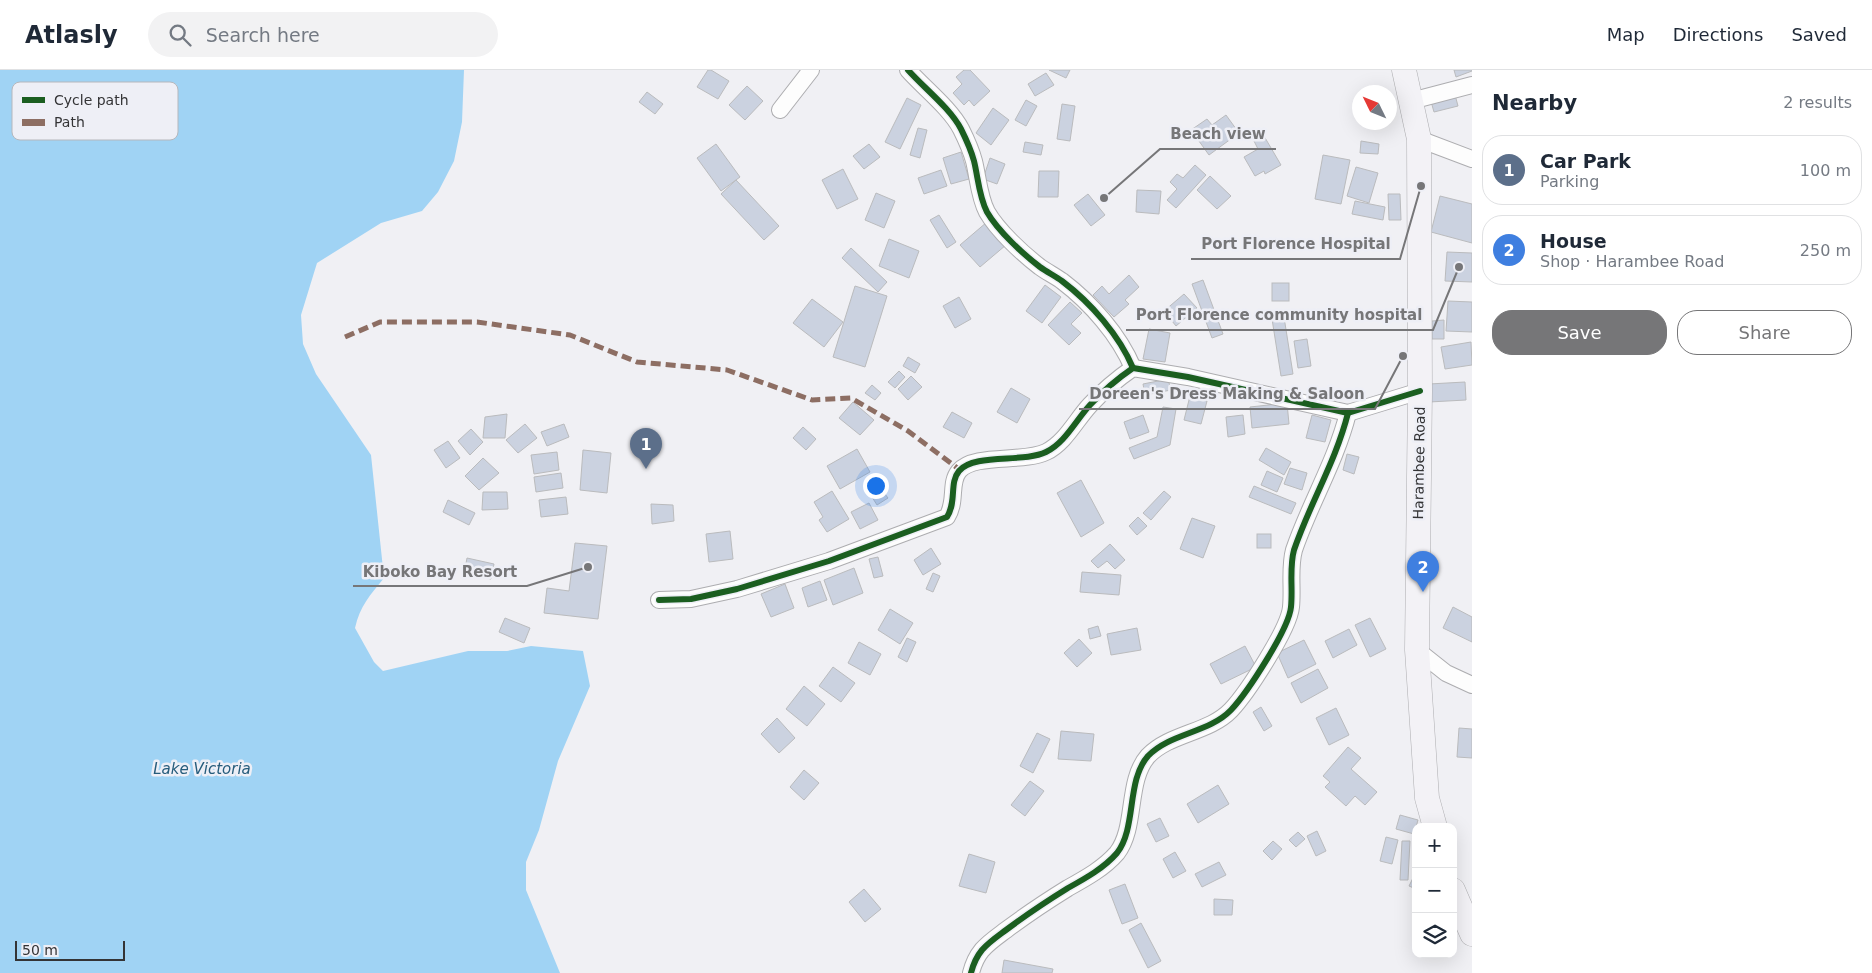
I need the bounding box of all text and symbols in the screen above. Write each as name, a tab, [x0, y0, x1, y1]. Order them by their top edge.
search box	[148, 12, 498, 57]
text: Atlasly	[25, 21, 118, 49]
icon: search	[166, 21, 194, 49]
text: Search here	[206, 24, 320, 46]
text: Map	[1607, 24, 1645, 45]
text: Directions	[1673, 24, 1763, 45]
text: Saved	[1791, 24, 1847, 45]
legend	[12, 82, 178, 140]
north arrow	[1352, 85, 1397, 130]
text: Nearby	[1492, 91, 1577, 115]
text: Cycle path	[54, 92, 129, 108]
text: 2 results	[1783, 93, 1852, 112]
text: Path	[54, 114, 85, 130]
callout: Beach view	[1160, 119, 1276, 149]
text: Beach view	[1170, 125, 1266, 143]
text: Car Park	[1540, 150, 1631, 172]
text: 1	[1503, 161, 1515, 180]
text: 100 m	[1800, 161, 1851, 180]
text: Parking	[1540, 172, 1599, 191]
callout: Port Florence Hospital	[1191, 229, 1400, 259]
text: House	[1540, 230, 1607, 252]
text: Port Florence Hospital	[1201, 235, 1391, 253]
text: 2	[1503, 241, 1515, 260]
text: 250 m	[1800, 241, 1851, 260]
text: Shop · Harambee Road	[1540, 252, 1724, 271]
callout: Port Florence community hospital	[1126, 300, 1433, 330]
text: Port Florence community hospital	[1136, 306, 1422, 324]
button: Save	[1492, 310, 1667, 355]
button: Share	[1677, 310, 1852, 355]
callout: Doreen's Dress Making & Saloon	[1079, 379, 1375, 409]
text: Doreen's Dress Making & Saloon	[1089, 385, 1365, 403]
street label: Harambee Road	[1410, 406, 1428, 520]
pin: 1	[630, 428, 662, 469]
your location	[863, 473, 889, 499]
pin: 2	[1407, 551, 1439, 592]
callout: Kiboko Bay Resort	[353, 556, 527, 586]
text: Kiboko Bay Resort	[363, 563, 517, 581]
water label: Lake Victoria	[153, 760, 251, 778]
map controls	[1412, 823, 1457, 958]
button: +	[1412, 823, 1457, 868]
button: −	[1412, 868, 1457, 913]
button: layers	[1412, 913, 1457, 958]
scale bar	[15, 938, 125, 961]
text: 50 m	[22, 942, 58, 958]

